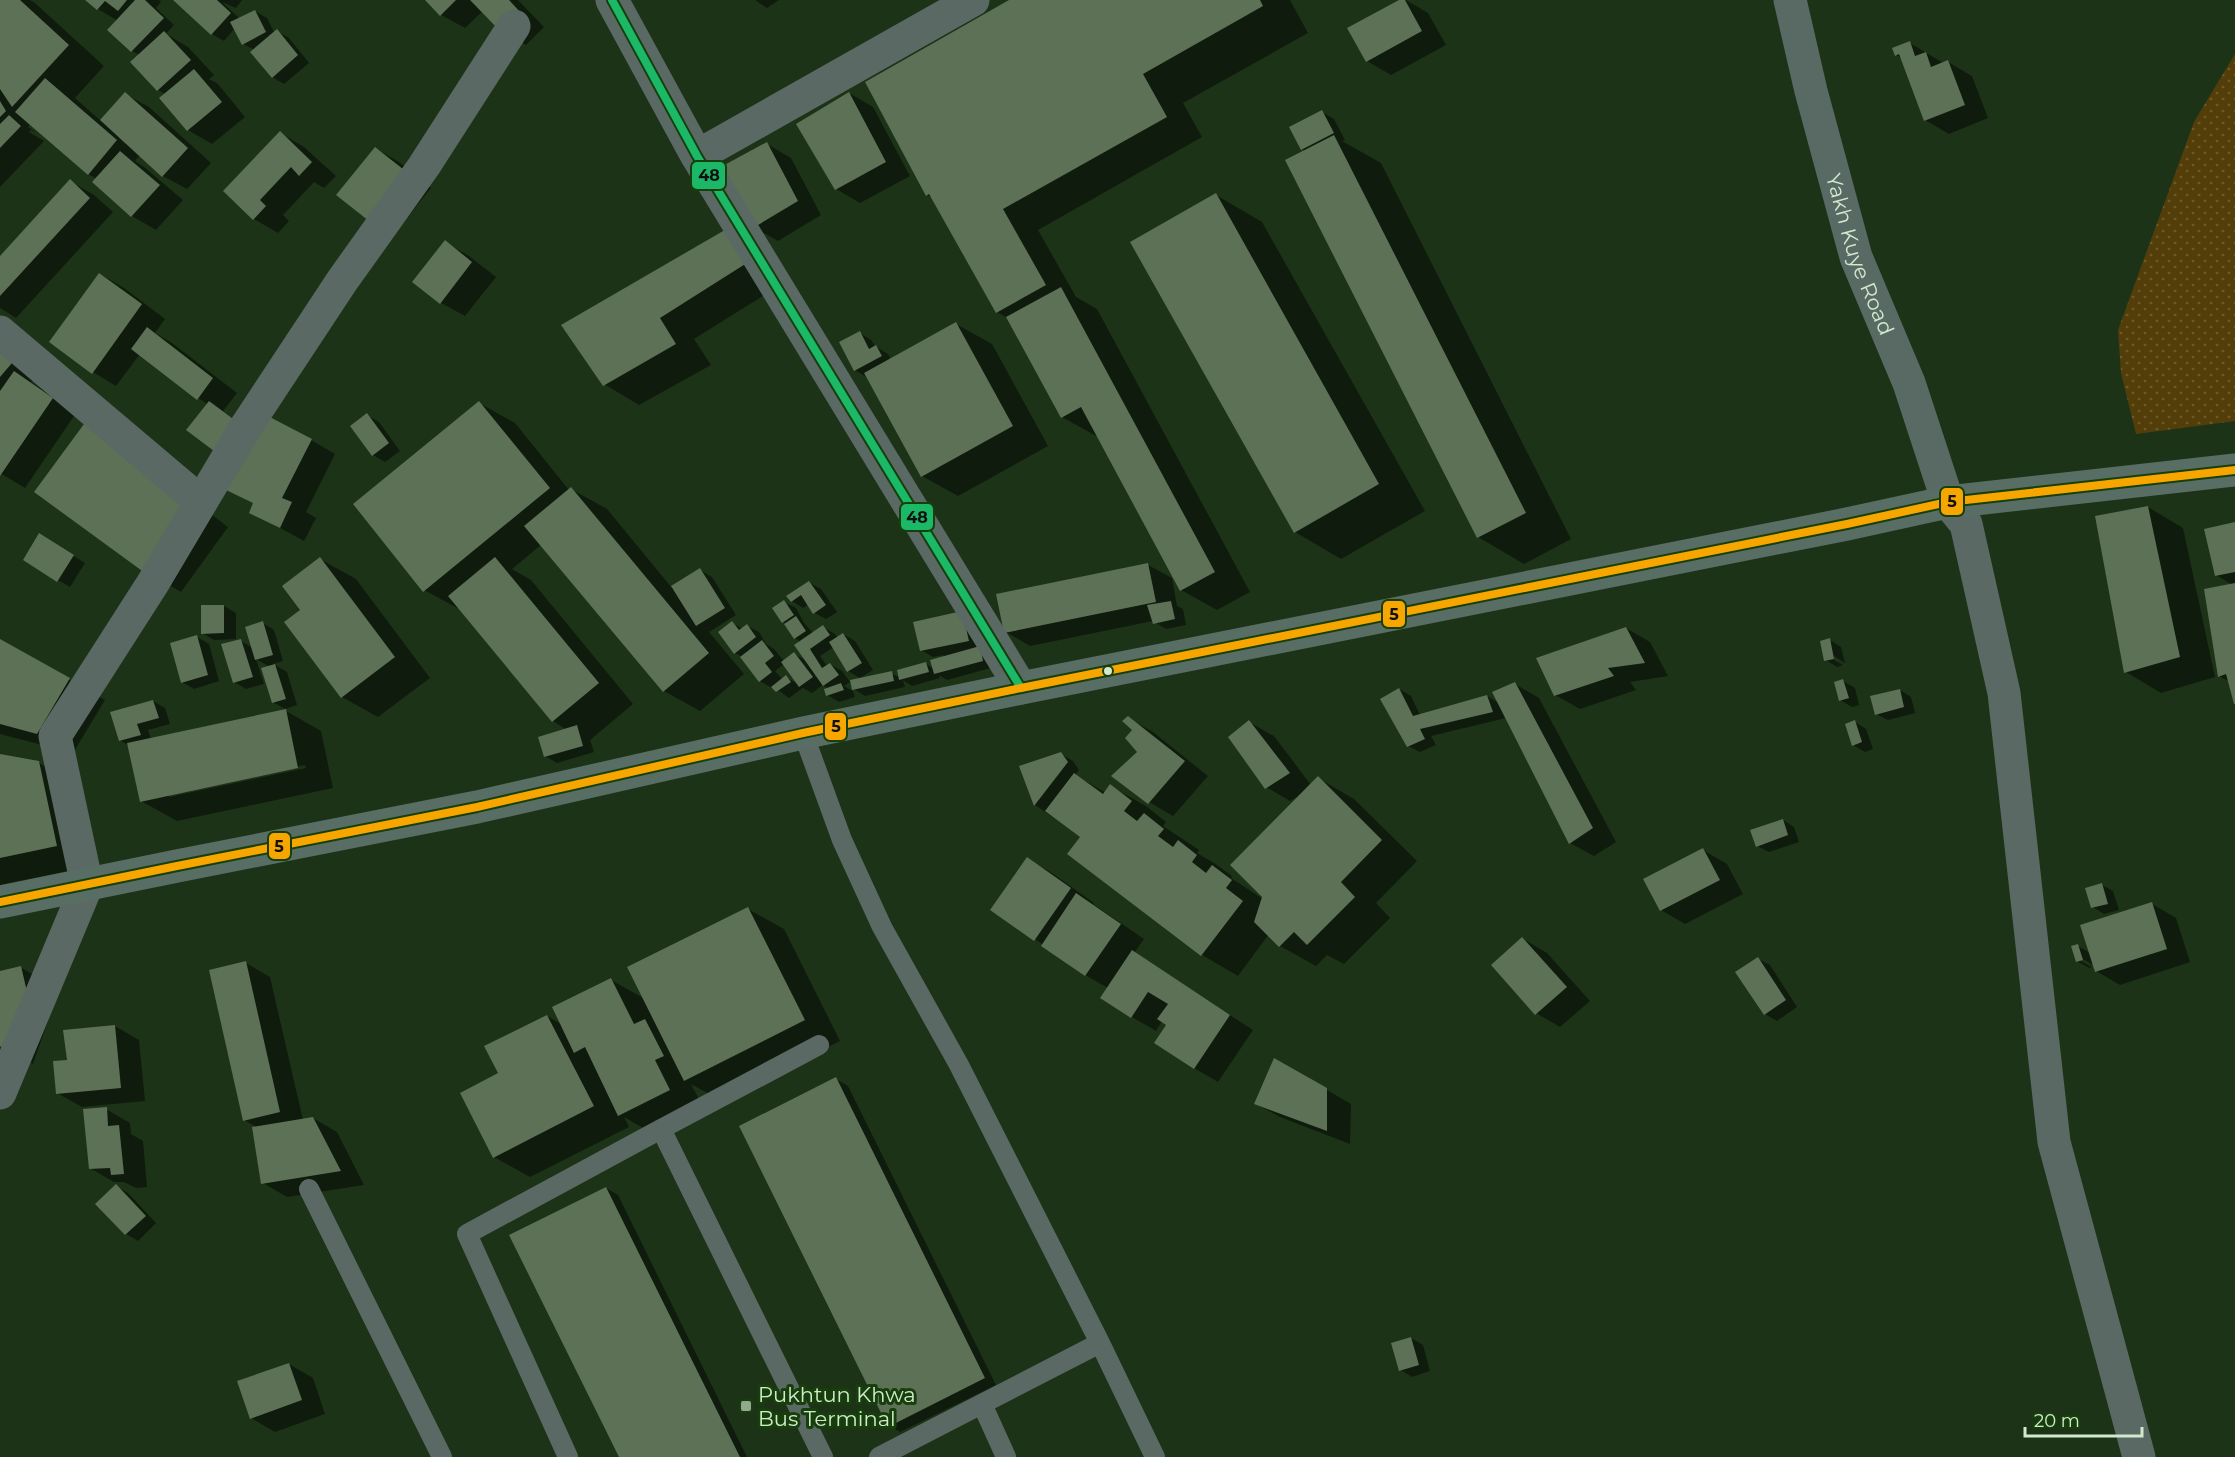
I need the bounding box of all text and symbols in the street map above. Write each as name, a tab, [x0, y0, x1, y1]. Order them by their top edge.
line badge: 48	[691, 161, 726, 190]
text: 48	[698, 166, 720, 185]
street label: Yakh Kuye Road	[1821, 171, 1900, 339]
line badge: 5	[1940, 487, 1964, 516]
text: 5	[1947, 492, 1957, 511]
line badge: 48	[900, 503, 934, 531]
text: 48	[906, 508, 928, 527]
line badge: 5	[1382, 600, 1406, 628]
text: 5	[1389, 605, 1399, 624]
unlabelled marker	[1102, 665, 1114, 677]
line badge: 5	[824, 712, 847, 741]
text: 5	[831, 717, 841, 736]
line badge: 5	[268, 832, 291, 860]
text: 5	[274, 837, 284, 856]
place label: Pukhtun Khwa Bus Terminal	[758, 1382, 916, 1431]
marker: Pukhtun Khwa Bus Terminal	[739, 1399, 753, 1413]
scale bar	[2025, 1400, 2142, 1438]
text: 20 m	[2034, 1410, 2080, 1432]

